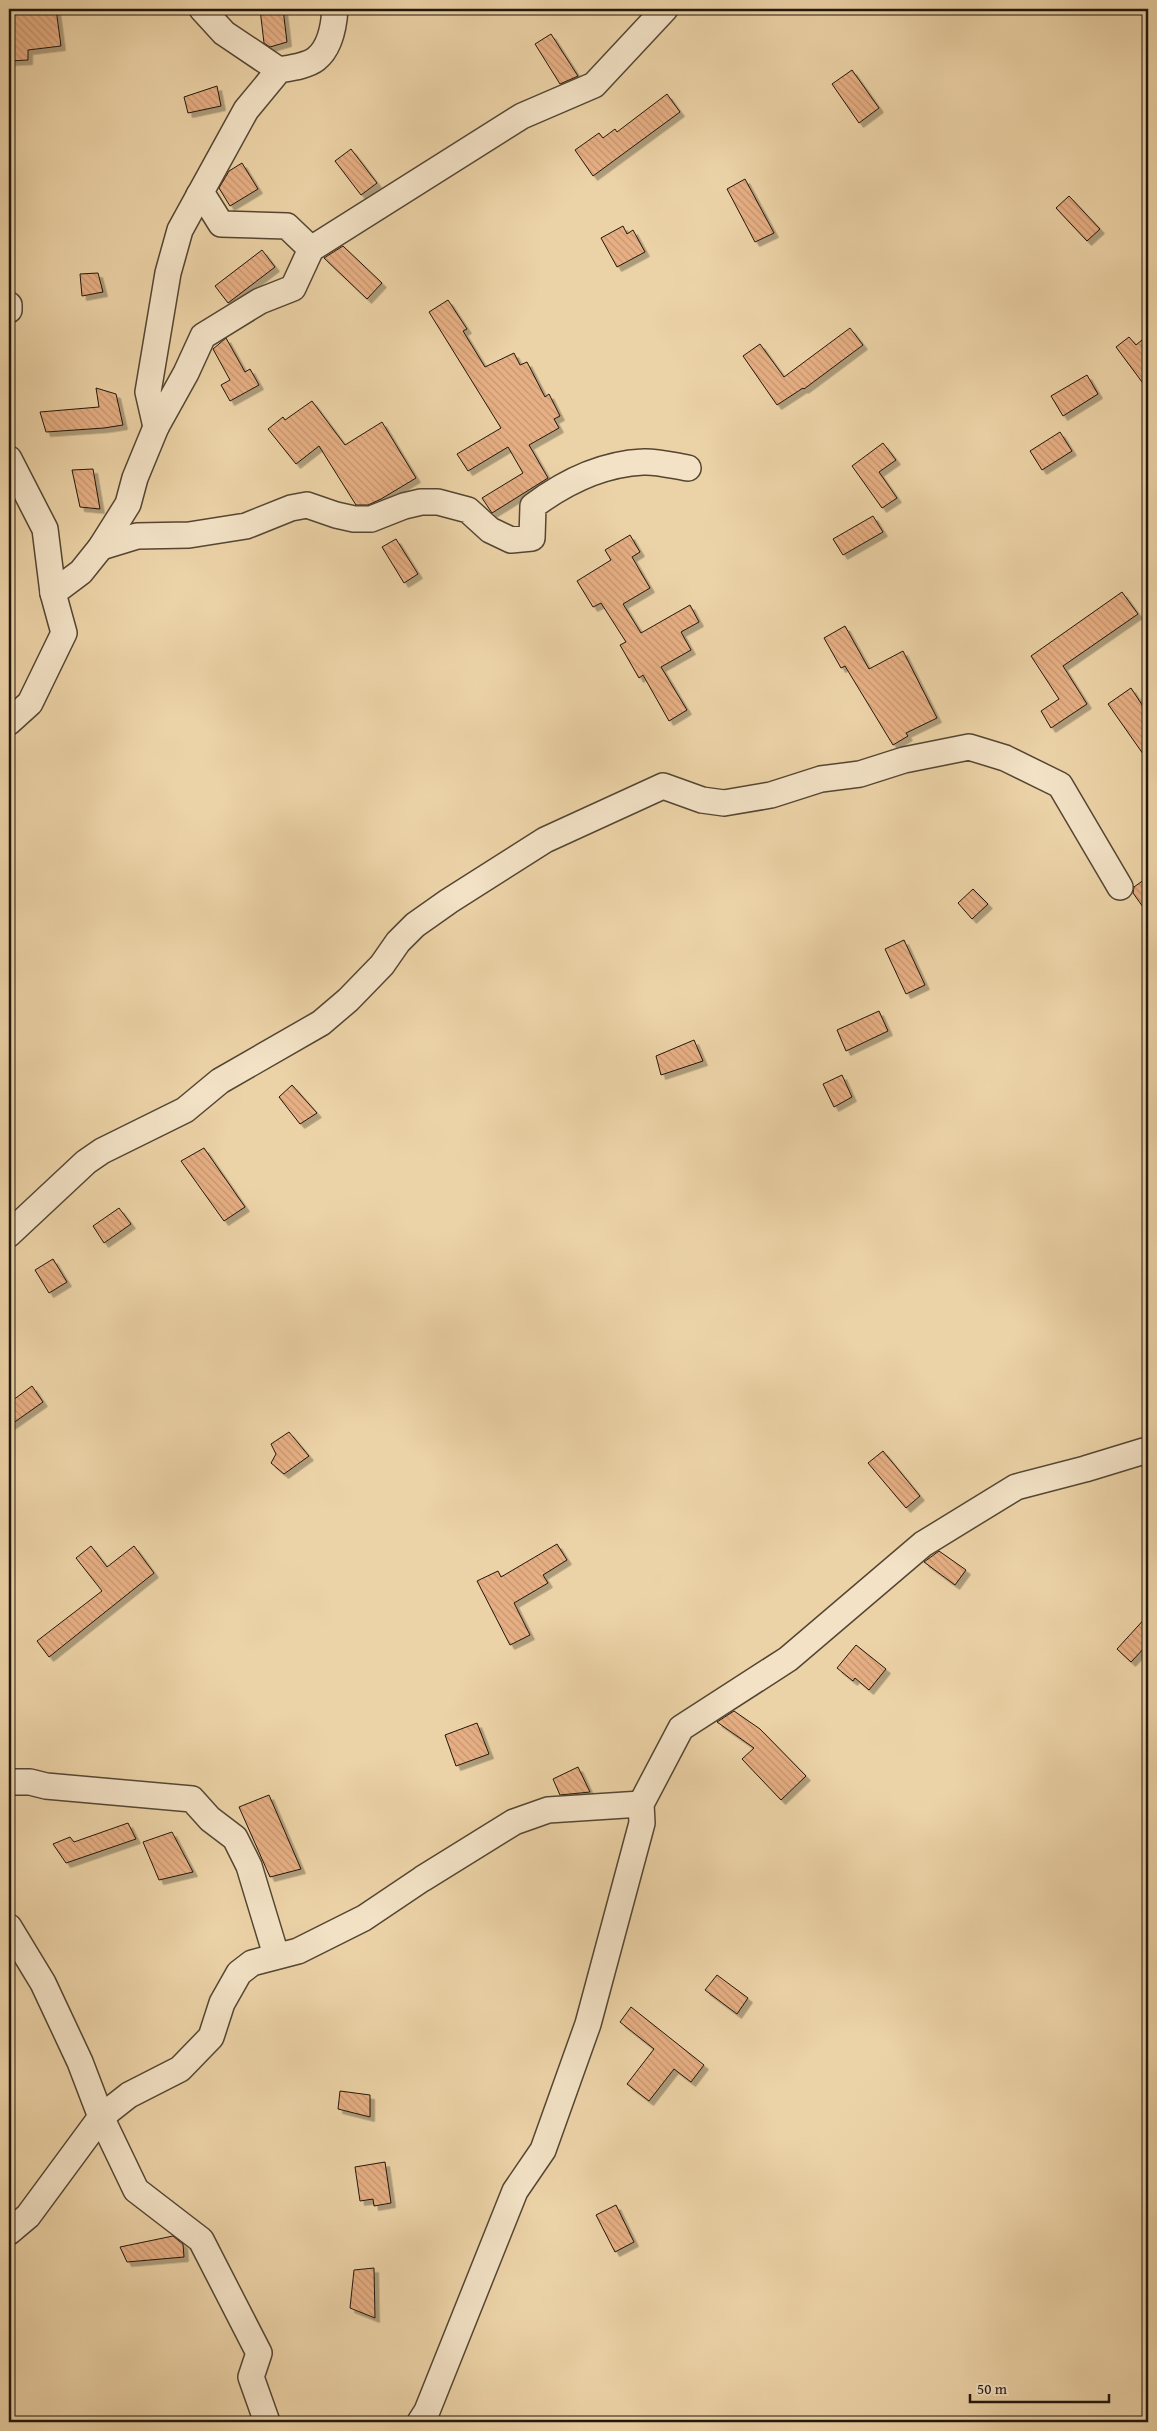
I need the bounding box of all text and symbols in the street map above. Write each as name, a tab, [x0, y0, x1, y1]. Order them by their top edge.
scale bar	[970, 2371, 1108, 2403]
text: 50 m	[977, 2378, 1008, 2399]

